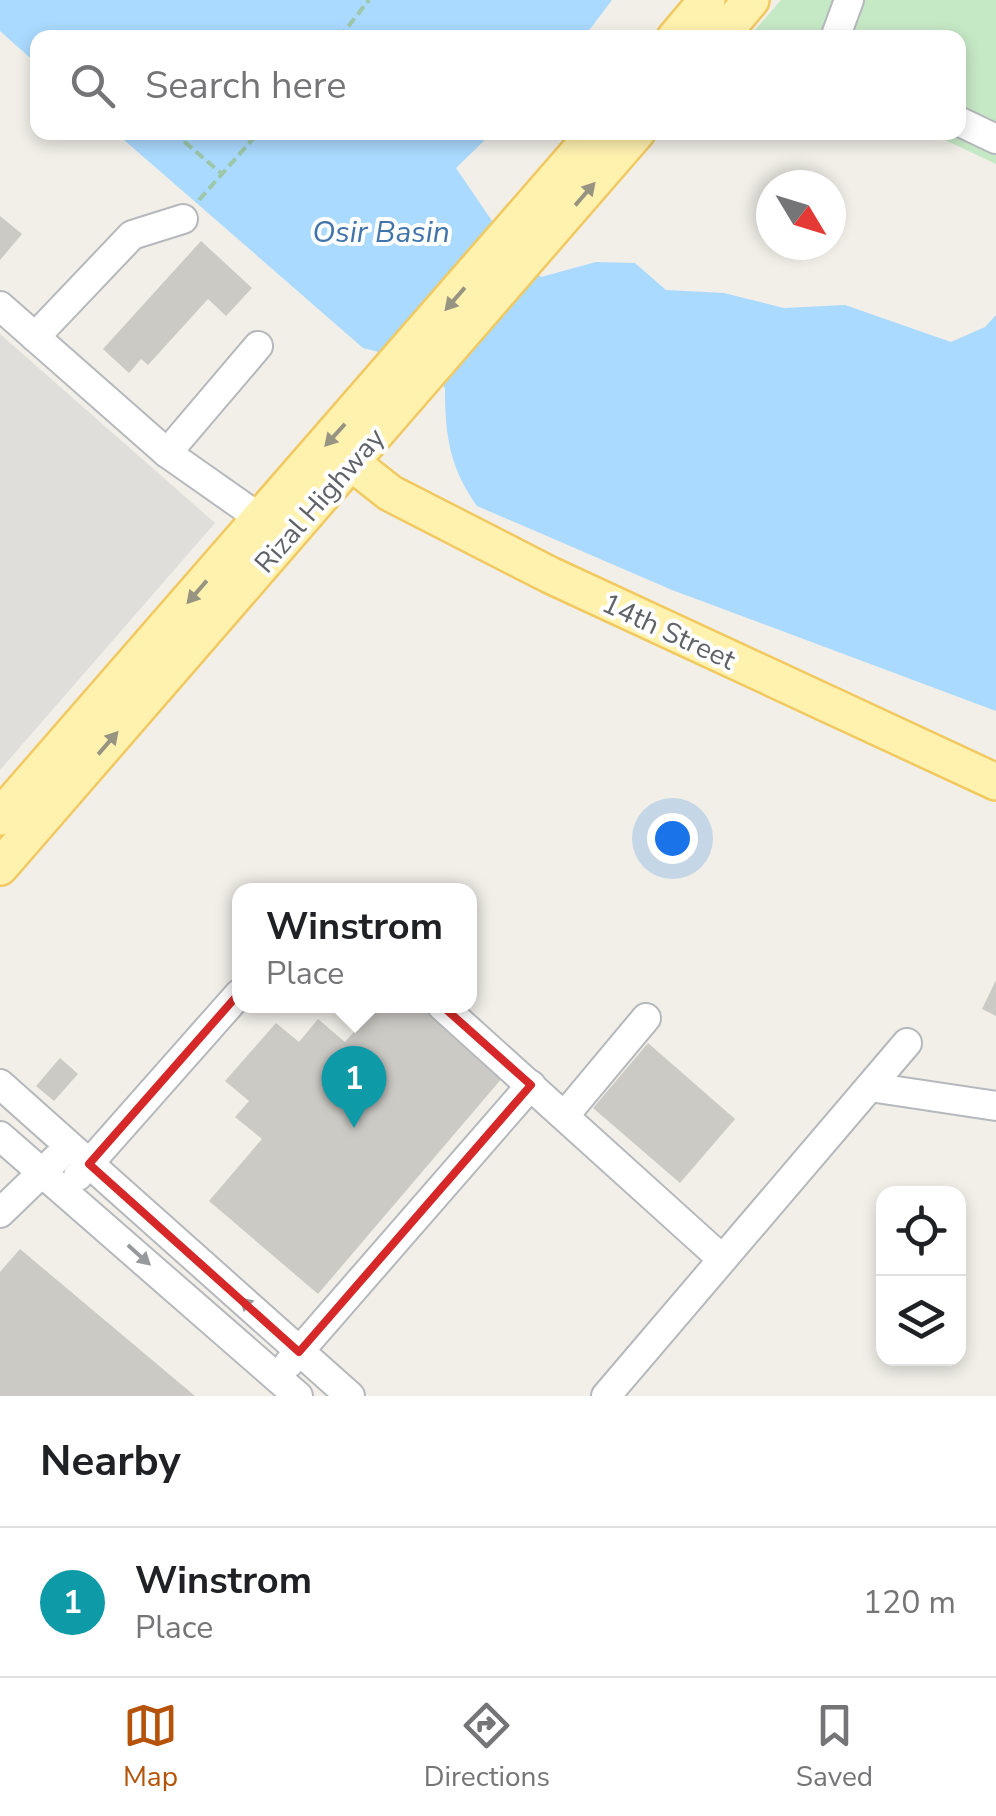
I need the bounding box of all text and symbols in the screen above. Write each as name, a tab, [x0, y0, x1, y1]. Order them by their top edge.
search box	[30, 30, 966, 140]
icon: search	[65, 58, 120, 113]
text: Search here	[145, 60, 346, 111]
north arrow	[756, 170, 846, 260]
one-way arrow	[574, 181, 595, 206]
water label: Osir Basin	[312, 212, 450, 253]
one-way arrow	[444, 287, 467, 311]
street label: Rizal Highway	[246, 420, 394, 581]
one-way arrow	[324, 422, 346, 447]
one-way arrow	[186, 580, 208, 605]
street label: 14th Street	[596, 584, 742, 679]
one-way arrow	[97, 731, 119, 756]
your location	[647, 813, 698, 864]
popup	[232, 883, 477, 1013]
text: Winstrom	[266, 901, 443, 952]
text: Place	[266, 952, 344, 995]
pin: 1	[322, 1046, 386, 1128]
map controls	[876, 1186, 966, 1366]
button: locate	[876, 1186, 966, 1276]
one-way arrow	[127, 1243, 151, 1266]
button: layers	[876, 1276, 966, 1366]
one-way arrow	[239, 1298, 264, 1320]
text: Nearby	[40, 1433, 181, 1490]
text: Winstrom	[135, 1555, 312, 1606]
text: 1	[63, 1581, 82, 1624]
text: 120 m	[863, 1581, 956, 1624]
text: Place	[135, 1606, 213, 1649]
tab: Map	[123, 1698, 178, 1796]
tab: Directions	[424, 1698, 550, 1796]
tab: Saved	[796, 1698, 873, 1796]

